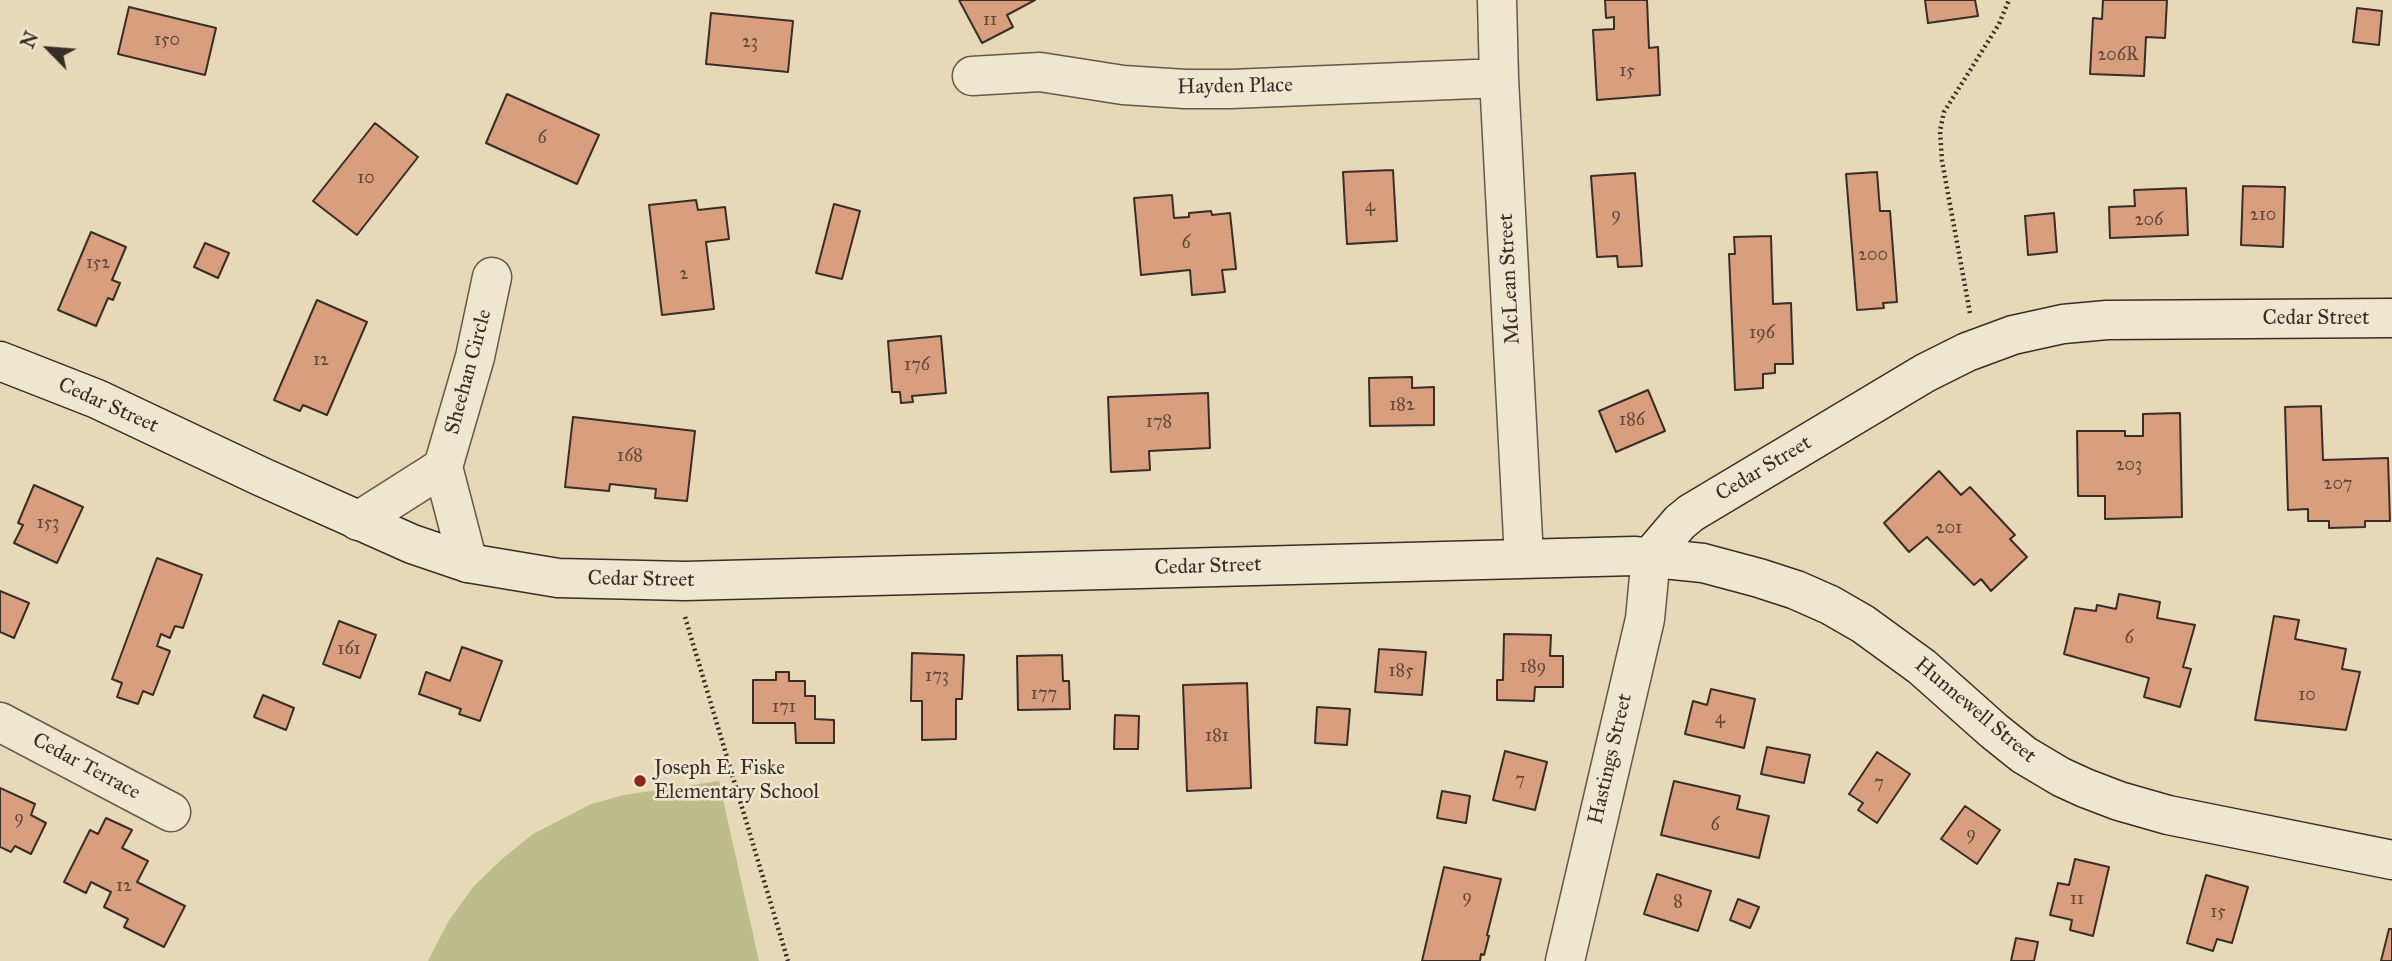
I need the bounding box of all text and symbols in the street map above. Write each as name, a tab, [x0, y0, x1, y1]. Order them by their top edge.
house number: 11	[983, 10, 997, 32]
north arrow	[14, 14, 84, 84]
text: N	[16, 28, 43, 52]
house number: 150	[154, 30, 180, 52]
house number: 23	[742, 32, 758, 54]
house number: 206R	[2097, 45, 2139, 67]
house number: 15	[1619, 61, 1635, 83]
street label: Hayden Place	[1177, 73, 1293, 101]
house number: 6	[537, 128, 547, 150]
house number: 10	[357, 168, 375, 190]
house number: 4	[1365, 196, 1375, 218]
house number: 9	[1611, 205, 1621, 227]
house number: 210	[2250, 205, 2276, 227]
house number: 206	[2135, 210, 2163, 232]
street label: McLean Street	[1494, 213, 1526, 345]
house number: 6	[1181, 233, 1191, 255]
house number: 200	[1858, 245, 1888, 267]
house number: 152	[86, 253, 110, 275]
house number: 2	[680, 264, 688, 286]
street label: Cedar Street	[2262, 306, 2370, 332]
street label: Sheehan Circle	[440, 307, 498, 437]
house number: 196	[1749, 323, 1775, 345]
house number: 12	[313, 350, 329, 372]
house number: 176	[904, 355, 930, 377]
street label: Cedar Street	[54, 373, 162, 439]
house number: 182	[1389, 395, 1415, 417]
house number: 186	[1619, 410, 1645, 432]
house number: 178	[1146, 412, 1172, 434]
street label: Cedar Street	[1712, 431, 1816, 507]
house number: 168	[617, 446, 643, 468]
house number: 203	[2116, 455, 2142, 477]
house number: 207	[2324, 474, 2352, 496]
house number: 153	[37, 513, 59, 535]
house number: 201	[1936, 518, 1962, 540]
street label: Cedar Street	[1154, 553, 1262, 581]
street label: Cedar Street	[587, 566, 695, 594]
house number: 6	[2124, 628, 2134, 650]
house number: 161	[337, 639, 361, 661]
street label: Hunnewell Street	[1909, 653, 2041, 769]
house number: 189	[1520, 657, 1546, 679]
house number: 185	[1388, 661, 1414, 683]
house number: 173	[925, 666, 949, 688]
house number: 177	[1031, 684, 1057, 706]
house number: 10	[2298, 685, 2316, 707]
street label: Hastings Street	[1584, 691, 1638, 827]
house number: 171	[772, 697, 796, 719]
house number: 4	[1715, 708, 1725, 730]
house number: 181	[1205, 726, 1229, 748]
street label: Cedar Terrace	[28, 728, 144, 806]
place label: Joseph E. Fiske Elementary School	[654, 756, 819, 806]
house number: 7	[1515, 770, 1525, 792]
marker: Joseph E. Fiske Elementary School	[632, 773, 648, 789]
house number: 7	[1874, 773, 1884, 795]
house number: 9	[14, 808, 24, 830]
house number: 6	[1710, 815, 1720, 837]
house number: 9	[1966, 824, 1976, 846]
house number: 12	[116, 876, 132, 898]
house number: 9	[1462, 887, 1472, 909]
house number: 11	[2070, 889, 2084, 911]
house number: 8	[1673, 892, 1683, 914]
house number: 15	[2210, 902, 2226, 924]

